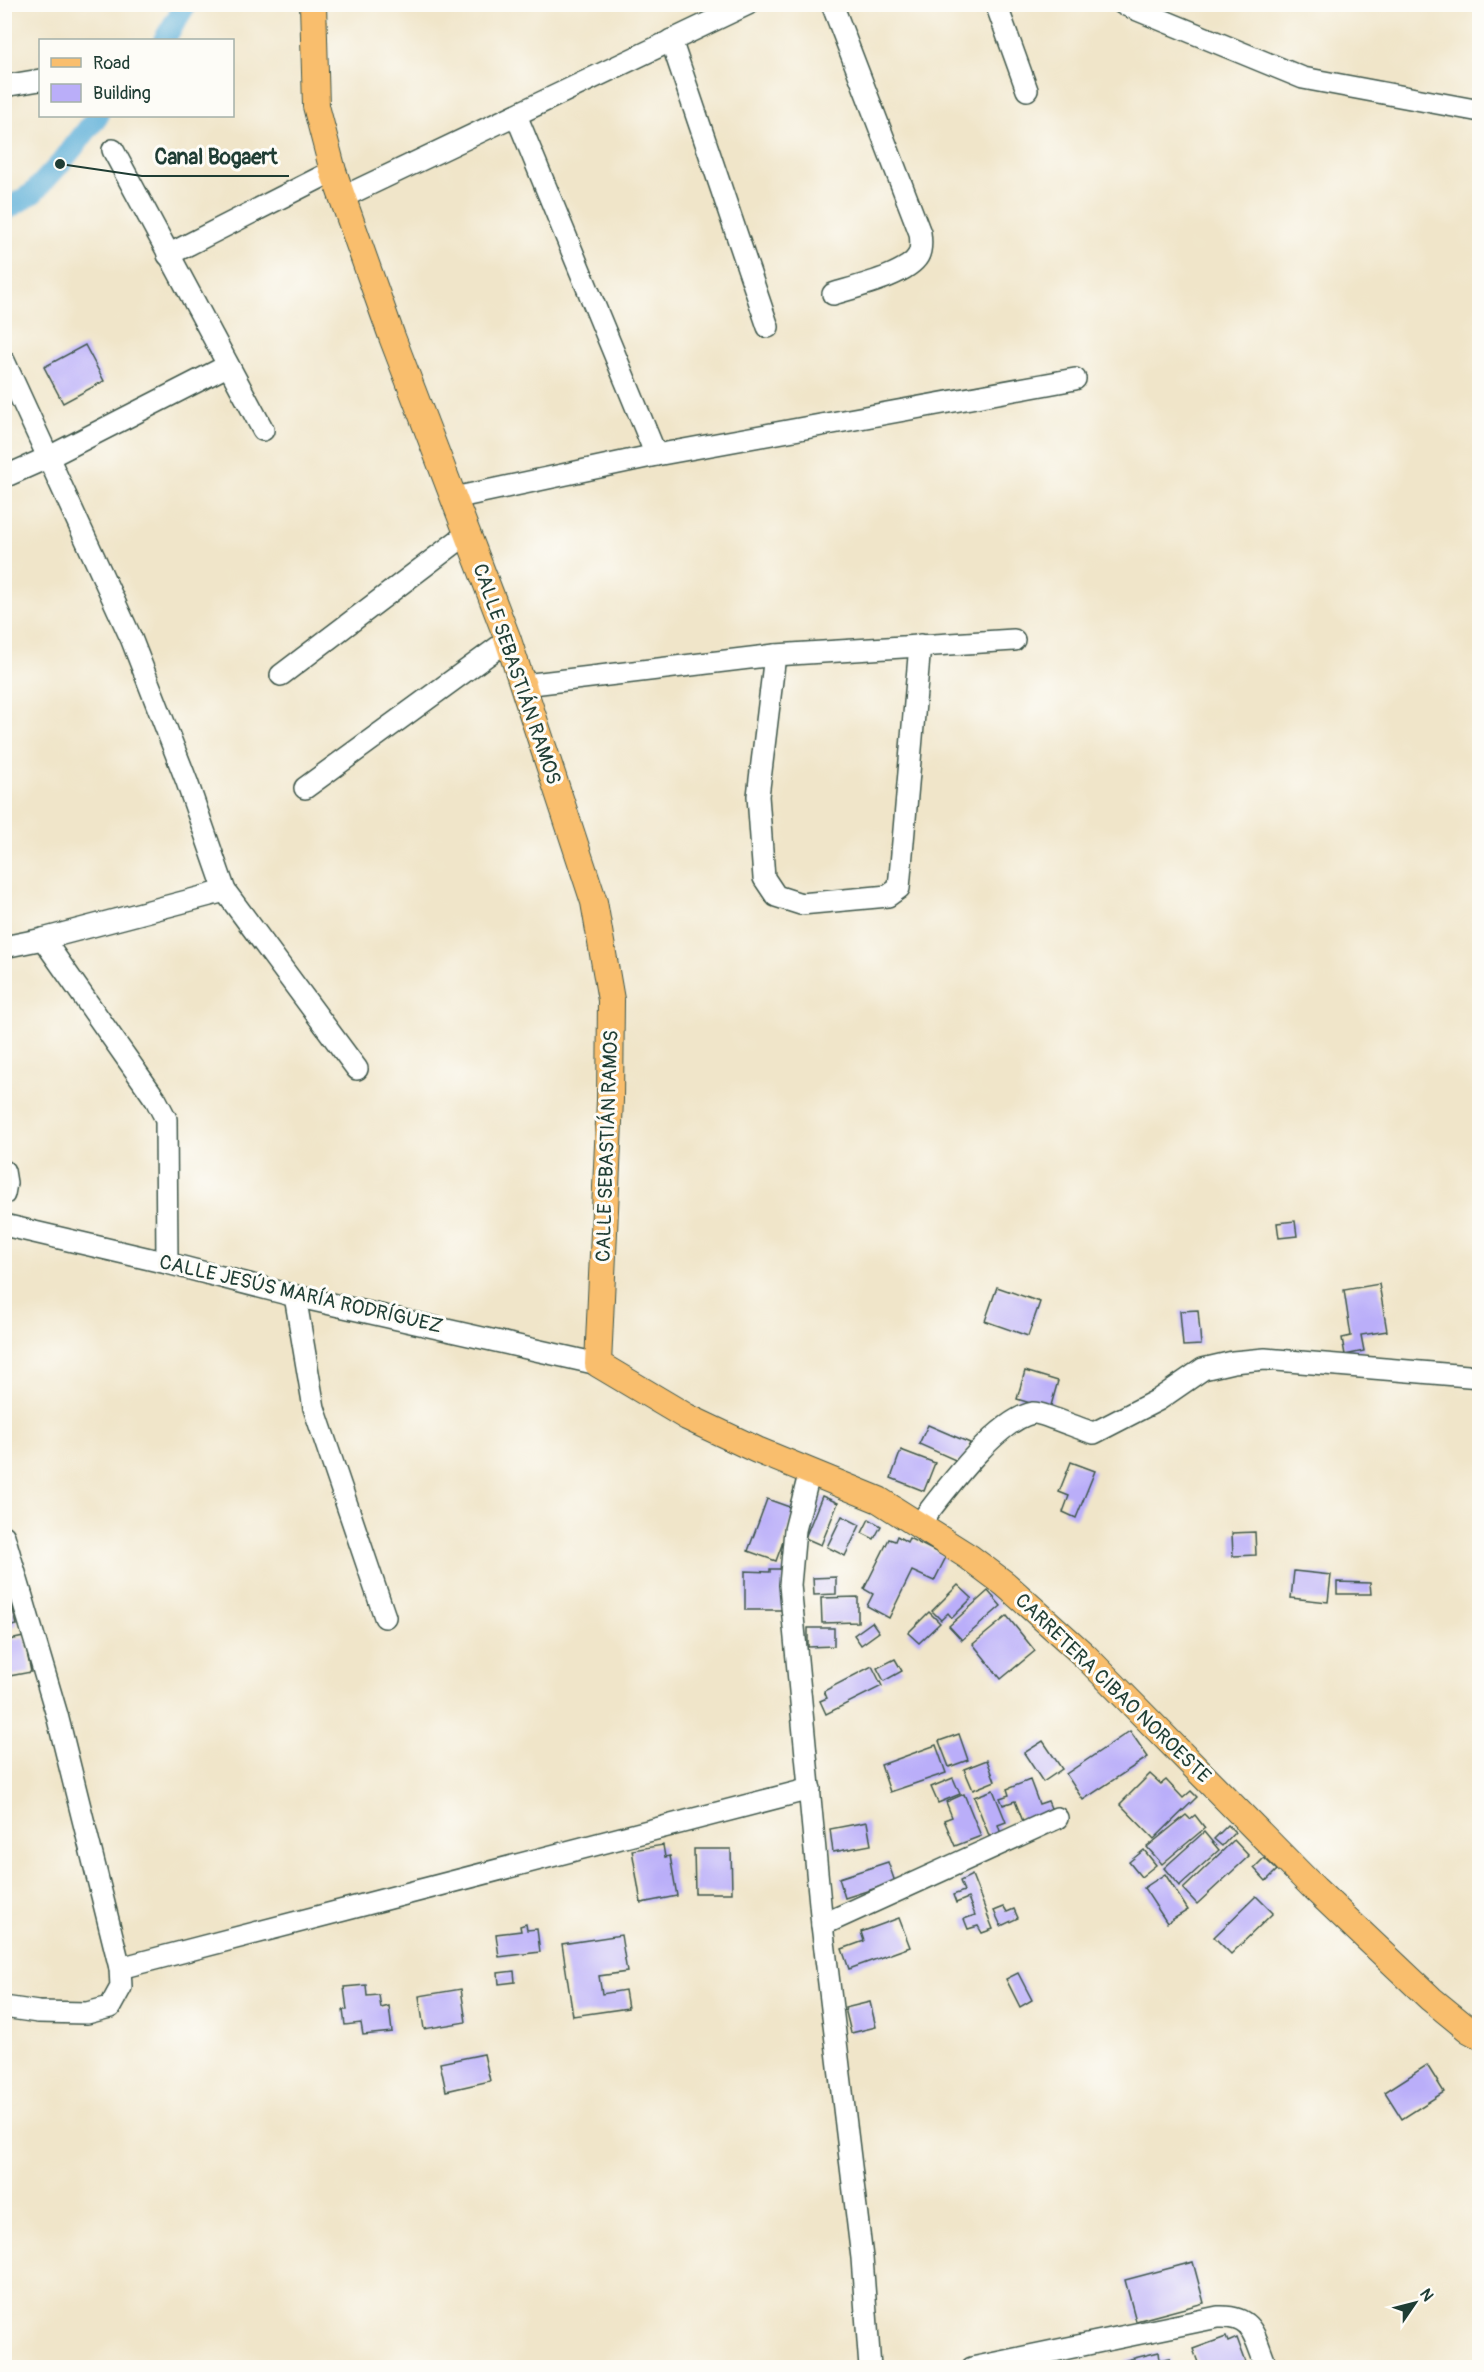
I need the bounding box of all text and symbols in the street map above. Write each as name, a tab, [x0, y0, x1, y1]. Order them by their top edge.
legend	[39, 39, 234, 117]
text: Road	[93, 52, 130, 75]
text: Building	[93, 82, 151, 105]
callout: Canal Bogaert	[142, 137, 289, 176]
text: Canal Bogaert	[154, 144, 278, 171]
street label: CALLE SEBASTIÁN RAMOS	[467, 560, 567, 788]
street label: CALLE SEBASTIÁN RAMOS	[590, 1030, 624, 1262]
street label: CALLE JESÚS MARÍA RODRÍGUEZ	[157, 1249, 446, 1339]
street label: CARRETERA CIBAO NOROESTE	[1010, 1588, 1216, 1788]
north arrow	[1385, 2273, 1445, 2333]
text: N	[1415, 2285, 1438, 2305]

